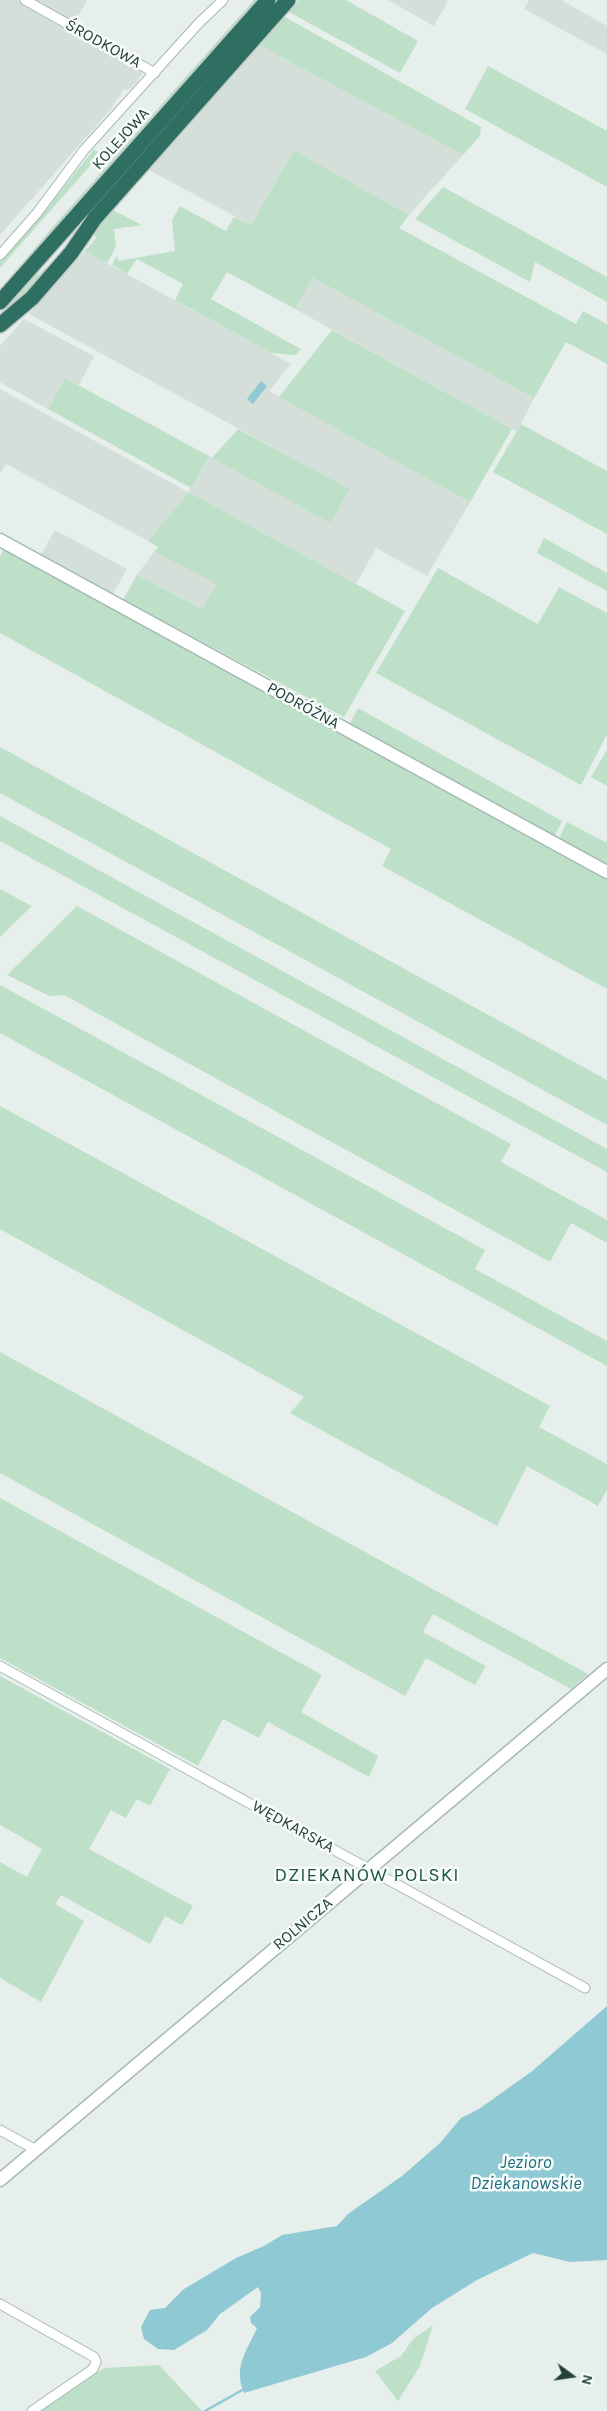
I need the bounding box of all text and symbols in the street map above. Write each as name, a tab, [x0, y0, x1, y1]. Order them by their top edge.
street label: ŚRODKOWA	[62, 15, 144, 73]
street label: KOLEJOWA	[88, 104, 154, 174]
street label: PODRÓŻNA	[264, 678, 342, 734]
street label: WĘDKARSKA	[248, 1797, 338, 1857]
district label: DZIEKANÓW POLSKI	[272, 1865, 462, 1887]
street label: ROLNICZA	[269, 1894, 337, 1954]
water label: Jezioro Dziekanowskie	[471, 2152, 581, 2194]
north arrow	[547, 2351, 597, 2401]
text: N	[578, 2373, 597, 2387]

